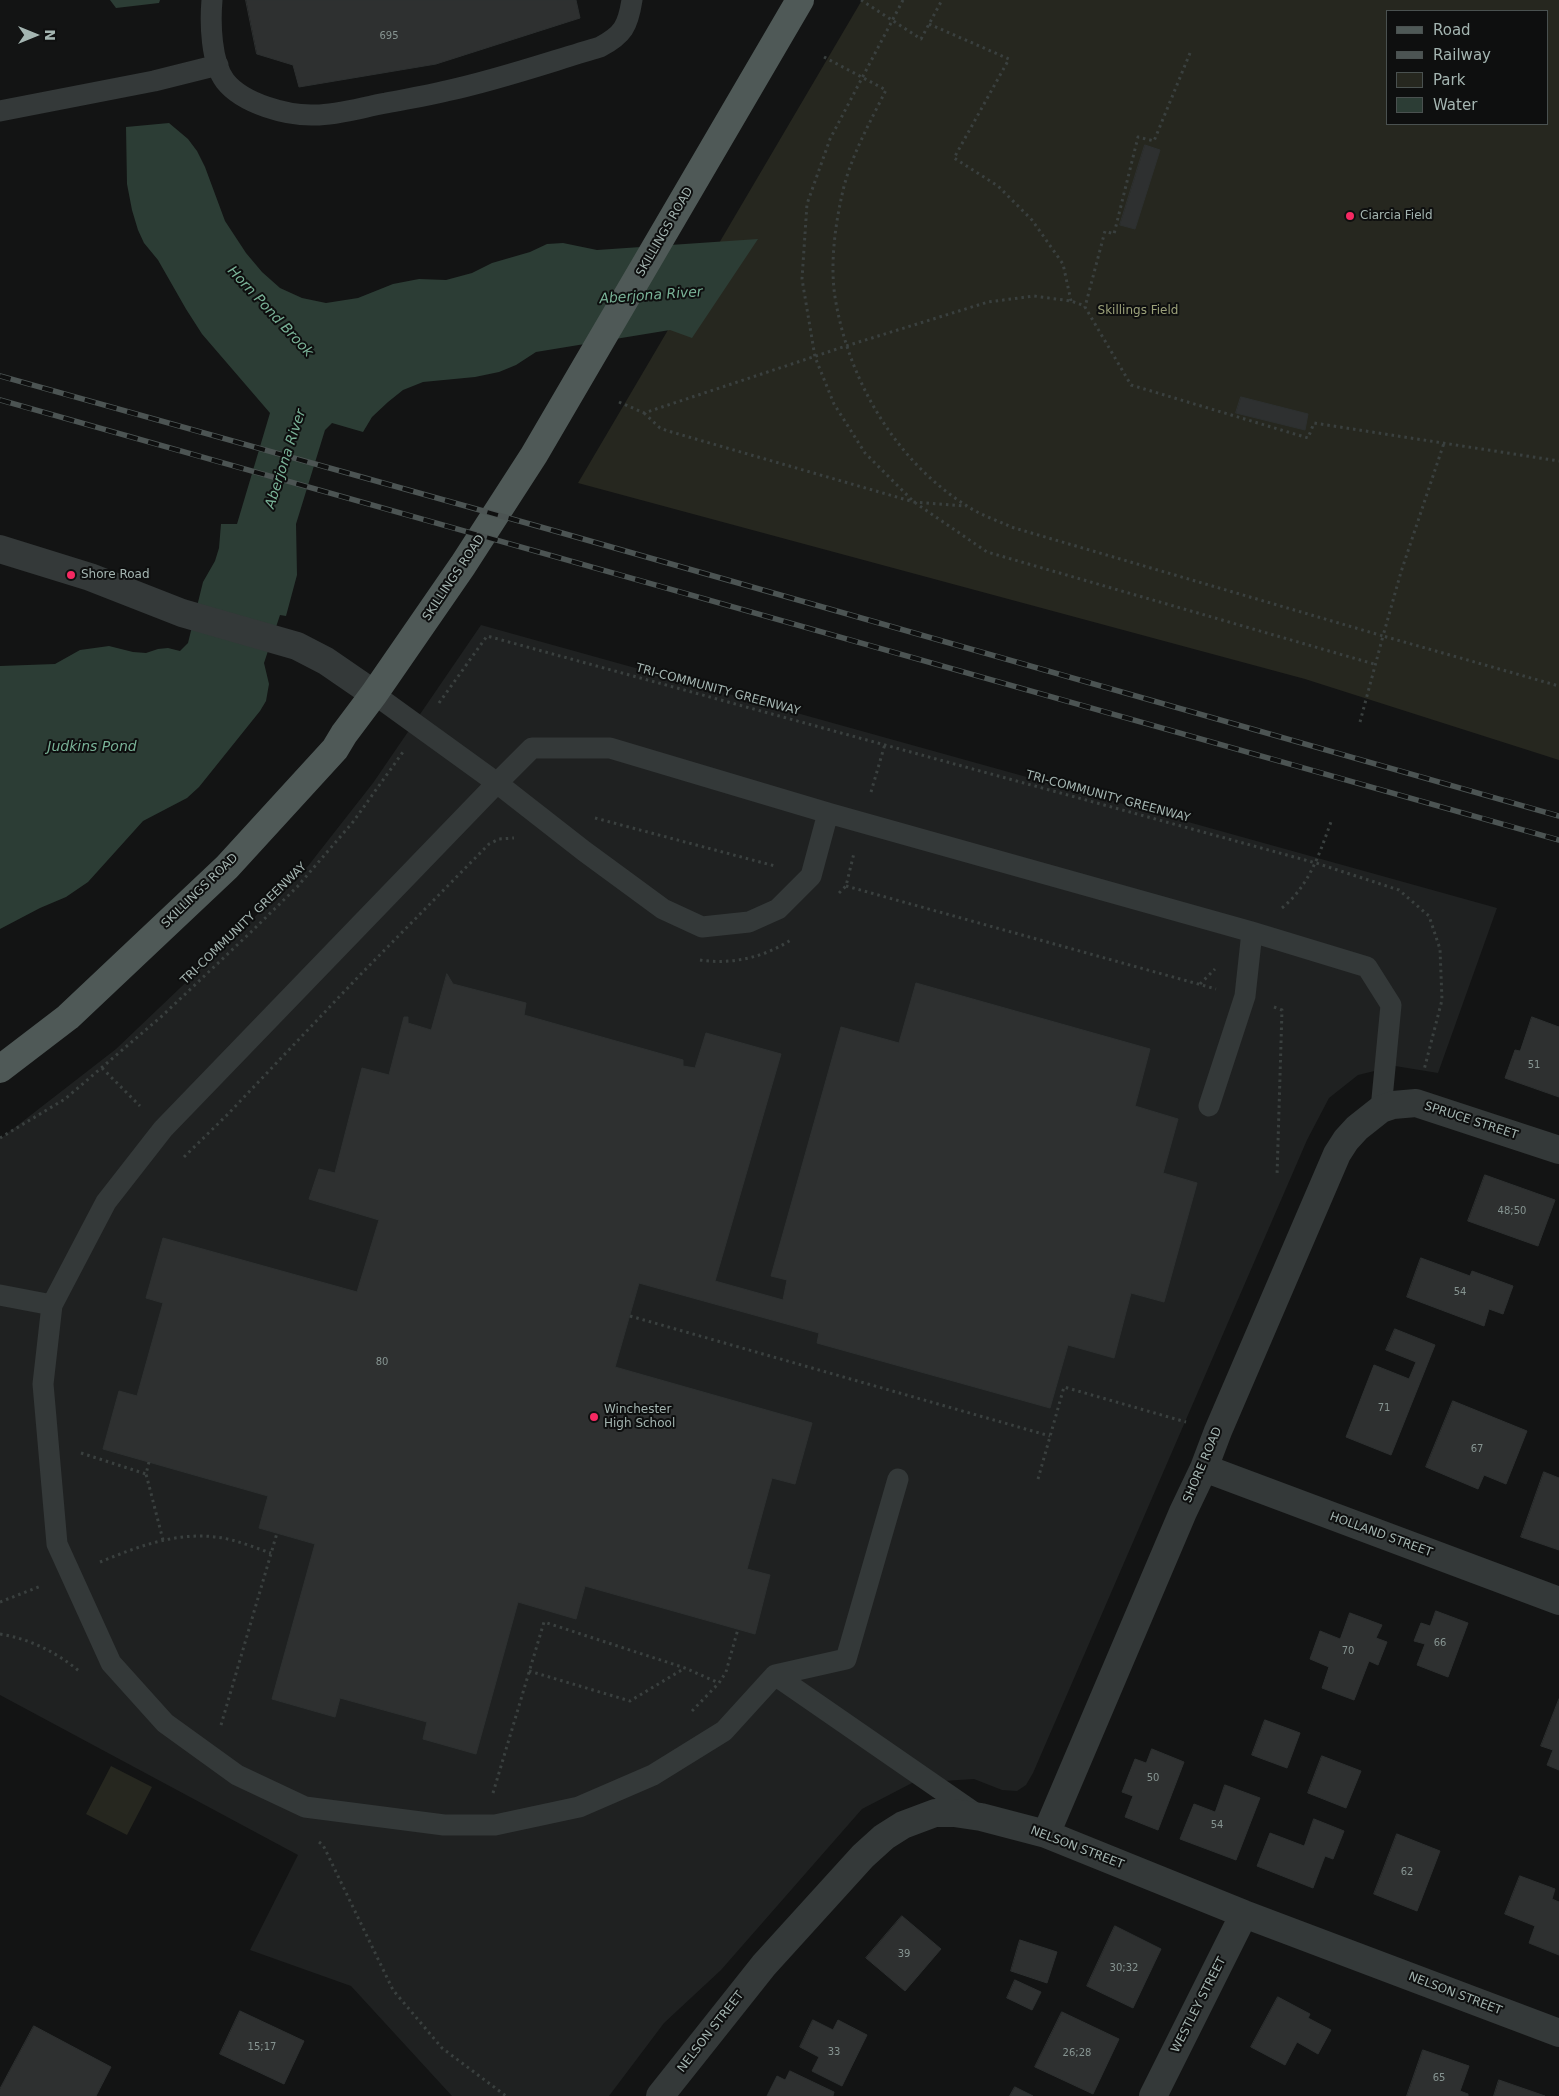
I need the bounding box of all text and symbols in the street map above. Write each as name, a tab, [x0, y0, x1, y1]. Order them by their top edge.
north arrow	[10, 10, 60, 60]
legend	[1386, 10, 1549, 125]
text: Road	[1433, 21, 1471, 39]
text: N	[42, 29, 58, 41]
house number: 695	[379, 30, 399, 42]
text: Railway	[1433, 46, 1491, 64]
text: Park	[1433, 71, 1465, 89]
text: Water	[1433, 96, 1477, 114]
street label: SKILLINGS ROAD	[634, 185, 696, 279]
place label: Ciarcia Field	[1360, 209, 1433, 223]
marker: Ciarcia Field	[1344, 210, 1356, 222]
water label: Horn Pond Brook	[224, 263, 316, 361]
water label: Aberjona River	[599, 284, 703, 308]
park label: Skillings Field	[1098, 304, 1178, 318]
water label: Aberjona River	[262, 407, 310, 511]
street label: SKILLINGS ROAD	[420, 532, 488, 624]
place label: Shore Road	[81, 568, 150, 582]
marker: Shore Road	[65, 569, 77, 581]
street label: TRI-COMMUNITY GREENWAY	[634, 661, 802, 719]
water label: Judkins Pond	[47, 739, 137, 755]
street label: TRI-COMMUNITY GREENWAY	[1024, 768, 1192, 826]
street label: SKILLINGS ROAD	[159, 851, 241, 931]
street label: TRI-COMMUNITY GREENWAY	[178, 860, 310, 988]
house number: 51	[1528, 1059, 1540, 1071]
street label: SPRUCE STREET	[1422, 1099, 1520, 1143]
house number: 48;50	[1498, 1205, 1526, 1217]
house number: 54	[1454, 1286, 1466, 1298]
house number: 80	[376, 1356, 388, 1368]
house number: 71	[1378, 1402, 1390, 1414]
place label: Winchester High School	[604, 1403, 675, 1431]
marker: Winchester High School	[588, 1411, 600, 1423]
street label: SHORE ROAD	[1181, 1425, 1225, 1505]
house number: 67	[1471, 1443, 1483, 1455]
street label: HOLLAND STREET	[1328, 1510, 1434, 1560]
house number: 66	[1434, 1637, 1446, 1649]
house number: 70	[1342, 1645, 1354, 1657]
house number: 50	[1147, 1772, 1159, 1784]
house number: 54	[1211, 1819, 1223, 1831]
street label: NELSON STREET	[1028, 1824, 1126, 1872]
house number: 62	[1401, 1866, 1413, 1878]
house number: 39	[898, 1948, 910, 1960]
street label: WESTLEY STREET	[1169, 1955, 1229, 2055]
house number: 30;32	[1110, 1962, 1138, 1974]
street label: NELSON STREET	[1406, 1970, 1504, 2018]
street label: NELSON STREET	[675, 1989, 747, 2075]
house number: 15;17	[248, 2041, 276, 2053]
house number: 33	[828, 2046, 840, 2058]
house number: 26;28	[1063, 2047, 1091, 2059]
house number: 65	[1433, 2072, 1445, 2084]

